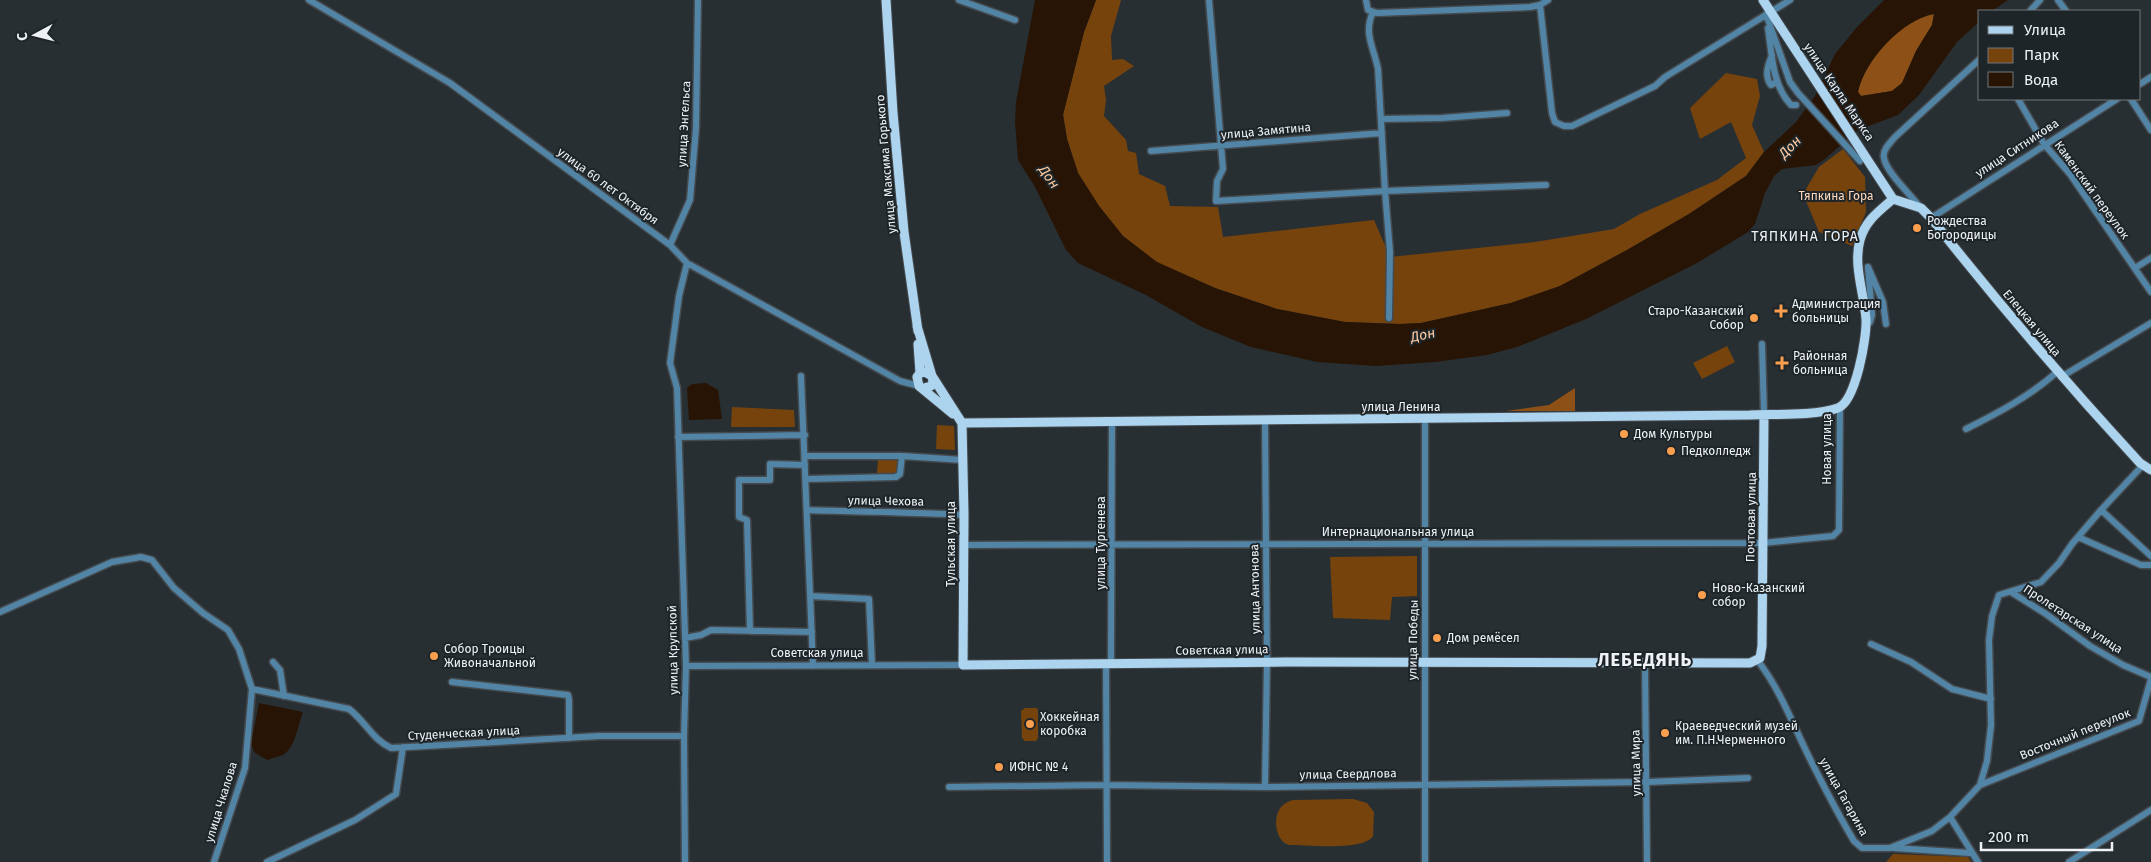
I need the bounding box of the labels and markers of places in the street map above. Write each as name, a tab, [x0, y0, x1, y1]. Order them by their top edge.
place label: Рождества Богородицы	[1927, 214, 1997, 242]
marker: Рождества Богородицы	[1911, 222, 1923, 234]
place label: Администрация больницы	[1792, 297, 1881, 325]
place label: Старо-Казанский Собор	[1648, 304, 1744, 332]
marker: Администрация больницы	[1774, 304, 1788, 318]
marker: Старо-Казанский Собор	[1748, 312, 1760, 324]
place label: Районная больница	[1793, 349, 1848, 377]
marker: Районная больница	[1775, 356, 1789, 370]
place label: Дом Культуры	[1633, 427, 1712, 441]
marker: Дом Культуры	[1618, 428, 1630, 440]
place label: Педколледж	[1681, 444, 1751, 458]
marker: Педколледж	[1665, 445, 1677, 457]
place label: Ново-Казанский собор	[1712, 581, 1805, 609]
marker: Ново-Казанский собор	[1696, 589, 1708, 601]
place label: Дом ремёсел	[1446, 631, 1520, 645]
marker: Дом ремёсел	[1431, 632, 1443, 644]
place label: Собор Троицы Живоначальной	[444, 642, 536, 670]
marker: Собор Троицы Живоначальной	[428, 650, 440, 662]
place label: Хоккейная коробка	[1040, 710, 1100, 738]
marker: Хоккейная коробка	[1024, 718, 1036, 730]
place label: Краеведческий музей им. П.Н.Черменного	[1675, 719, 1798, 747]
marker: Краеведческий музей им. П.Н.Черменного	[1659, 727, 1671, 739]
place label: ИФНС № 4	[1009, 760, 1069, 774]
marker: ИФНС № 4	[993, 761, 1005, 773]

